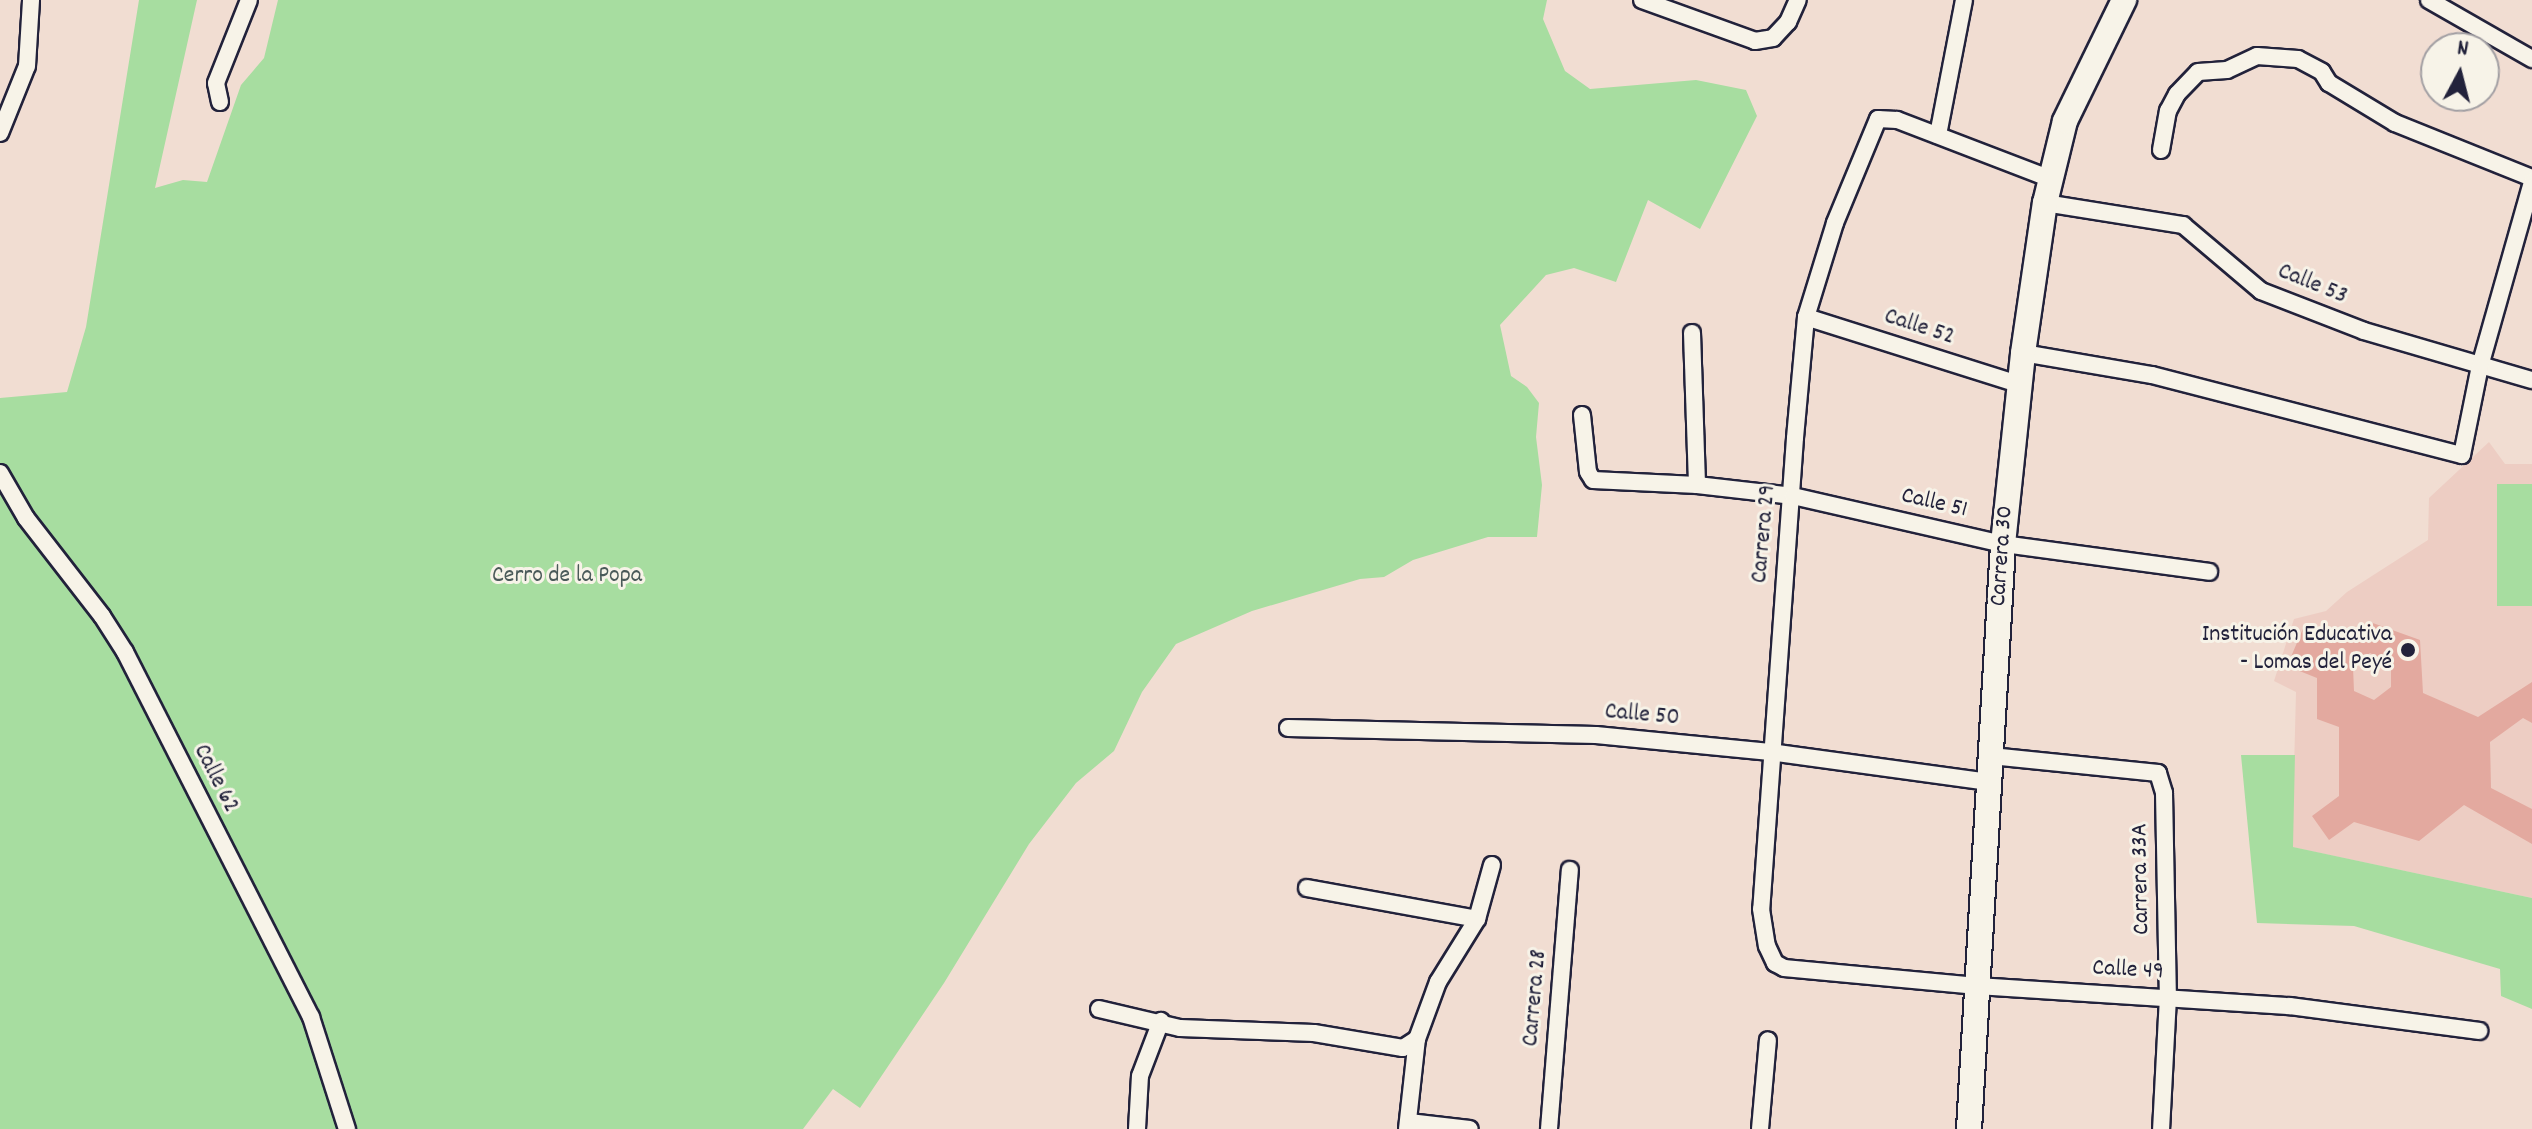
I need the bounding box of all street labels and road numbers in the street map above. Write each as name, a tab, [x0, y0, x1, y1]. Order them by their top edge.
street label: Calle 53	[2273, 258, 2351, 312]
street label: Calle 52	[1880, 303, 1958, 353]
street label: Calle 51	[1898, 482, 1970, 526]
street label: Carrera 29	[1746, 484, 1784, 584]
street label: Carrera 30	[1985, 505, 2021, 607]
street label: Calle 50	[1603, 698, 1681, 734]
street label: Calle 62	[186, 740, 244, 818]
street label: Carrera 33A	[2127, 823, 2157, 935]
street label: Carrera 28	[1517, 948, 1555, 1048]
street label: Calle 49	[2092, 955, 2164, 987]

